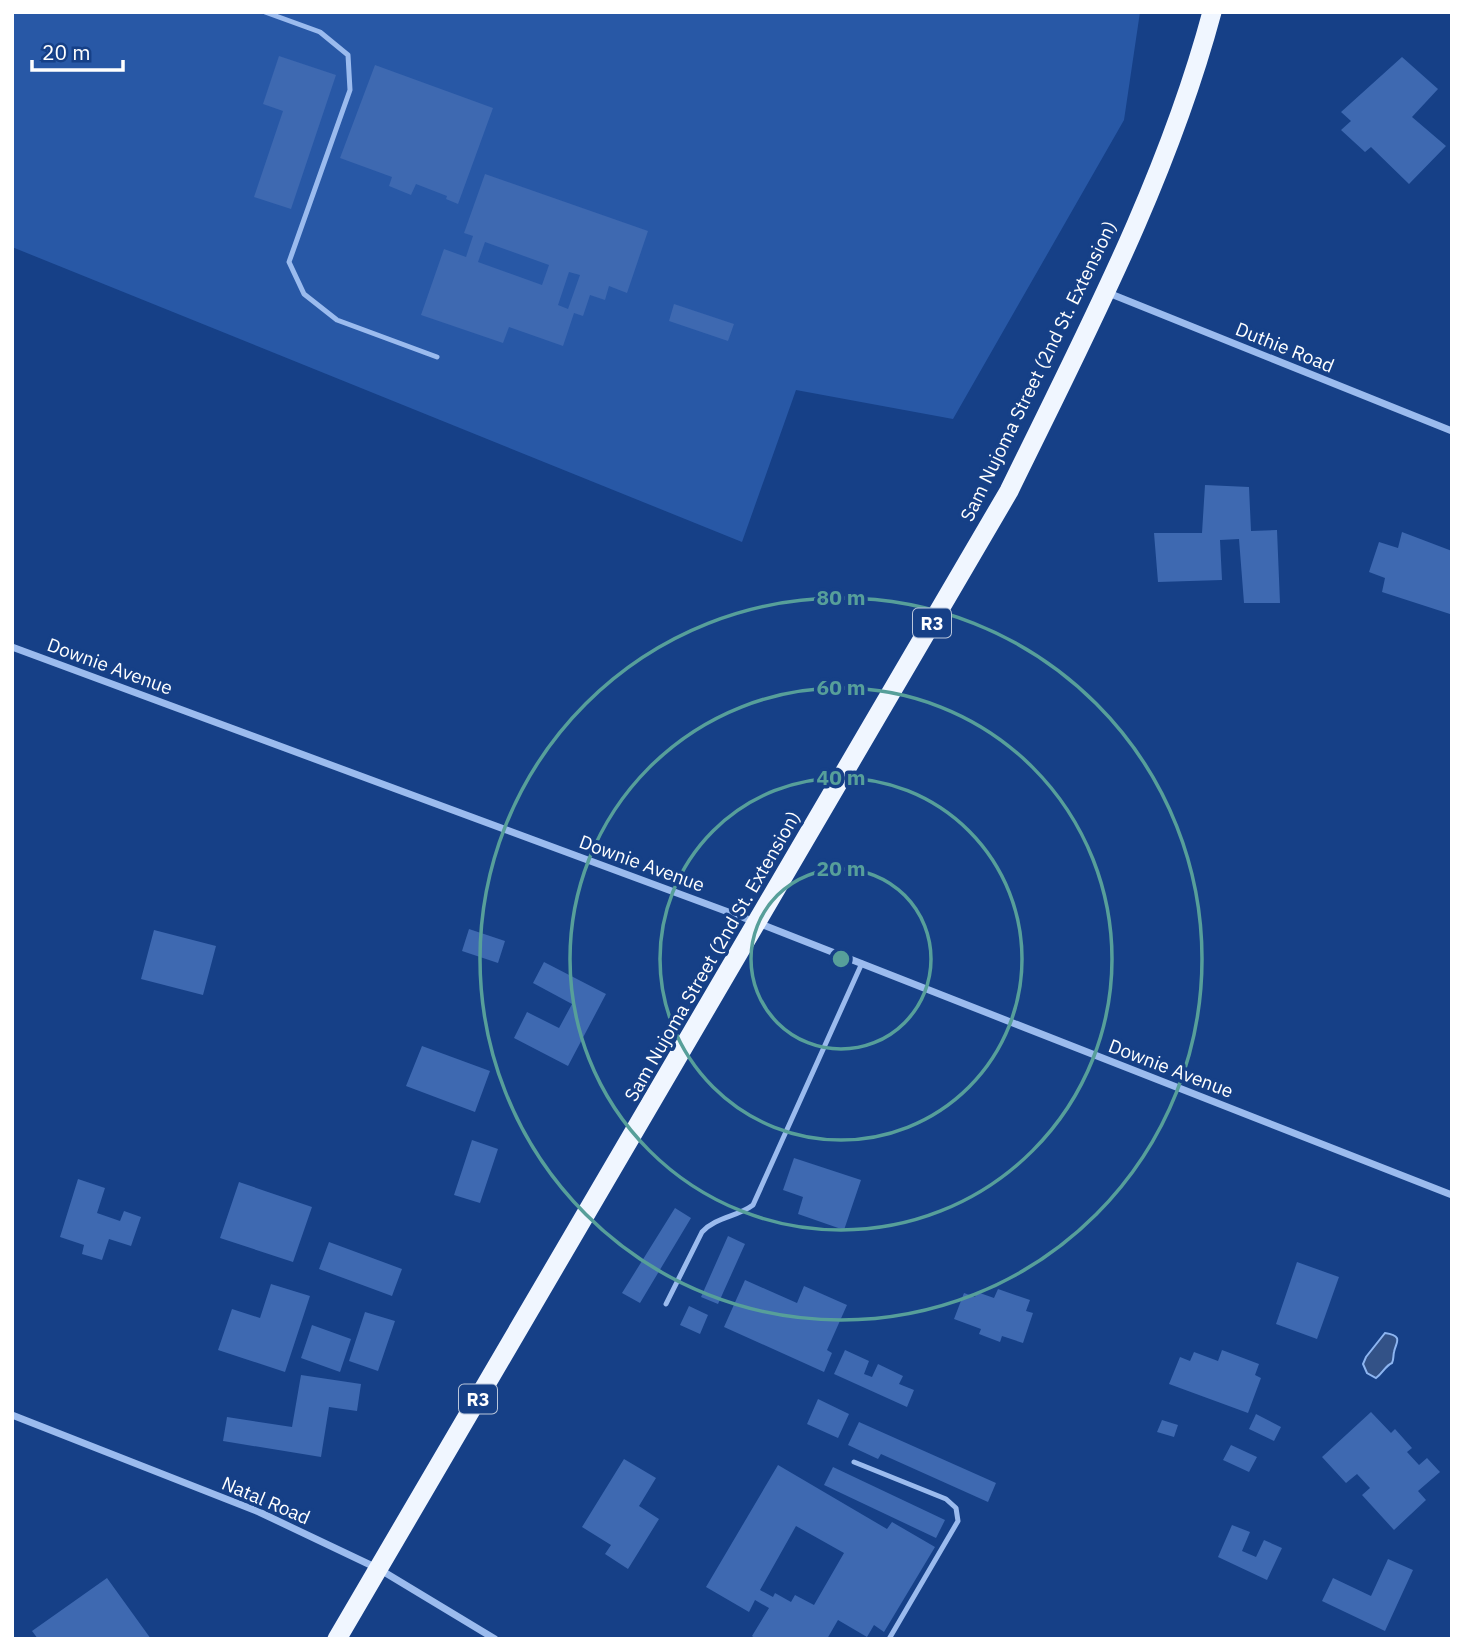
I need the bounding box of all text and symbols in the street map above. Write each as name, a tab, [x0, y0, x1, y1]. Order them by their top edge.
scale bar	[32, 28, 122, 72]
text: 20 m	[42, 38, 91, 66]
street label: Sam Nujoma Street (2nd St. Extension)	[955, 217, 1121, 525]
street label: Duthie Road	[1232, 316, 1338, 378]
text: 80 m	[817, 583, 865, 611]
road number: R3	[913, 608, 951, 638]
street label: Downie Avenue	[44, 632, 176, 700]
text: 60 m	[817, 673, 865, 701]
text: 40 m	[817, 763, 865, 791]
street label: Sam Nujoma Street (2nd St. Extension)	[619, 806, 805, 1106]
street label: Downie Avenue	[576, 829, 708, 897]
text: 20 m	[817, 854, 865, 882]
centre of rings	[829, 947, 853, 971]
street label: Downie Avenue	[1105, 1033, 1237, 1103]
road number: R3	[459, 1384, 497, 1414]
street label: Natal Road	[218, 1471, 314, 1529]

